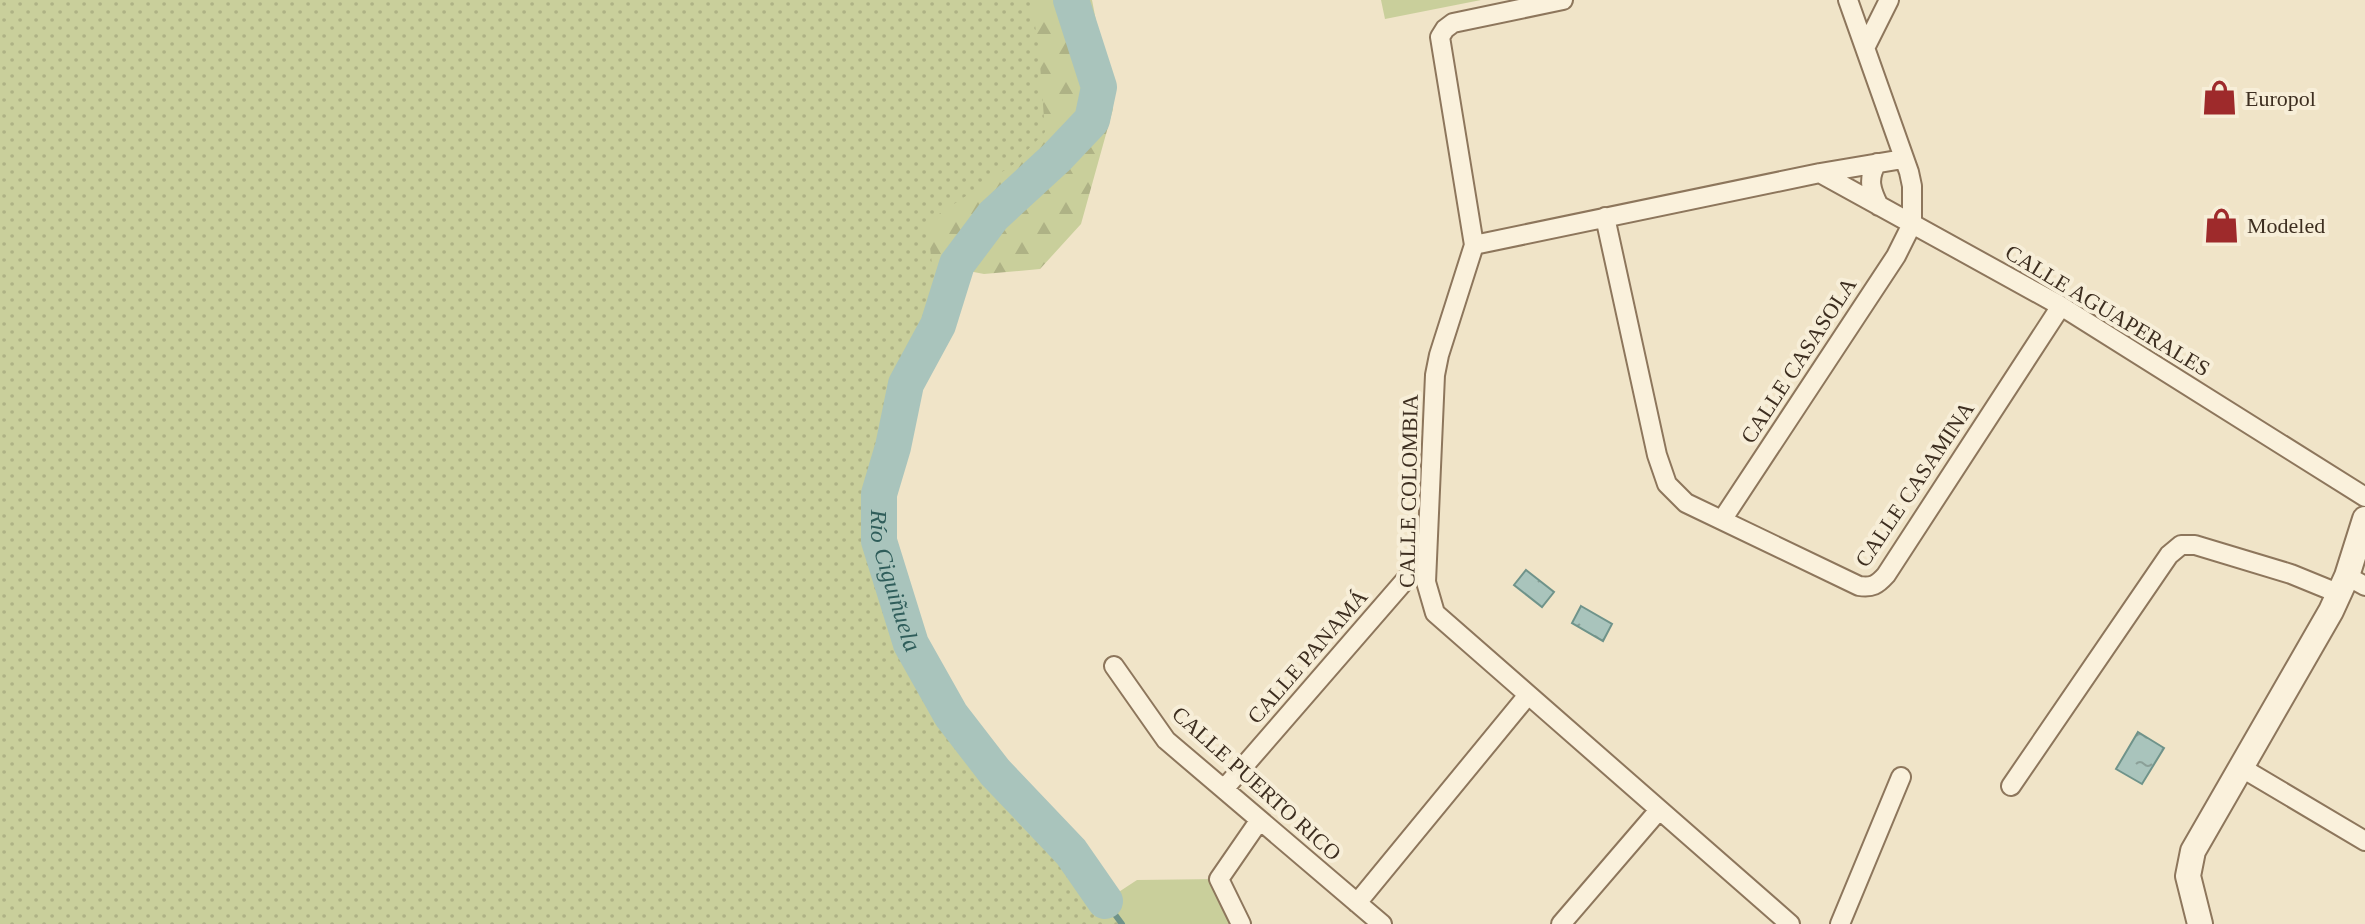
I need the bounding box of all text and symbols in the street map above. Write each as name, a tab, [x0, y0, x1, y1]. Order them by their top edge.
shop icon: Europol	[2200, 79, 2238, 117]
place label: Europol	[2245, 86, 2316, 111]
shop icon: Modeled	[2202, 206, 2240, 244]
place label: Modeled	[2247, 213, 2325, 238]
street label: CALLE AGUAPERALES	[2001, 239, 2214, 381]
street label: CALLE CASASOLA	[1736, 273, 1861, 448]
street label: CALLE COLOMBIA	[1394, 394, 1423, 588]
street label: CALLE CASAMINA	[1850, 397, 1979, 572]
water label: Río Ciguiñuela	[866, 508, 926, 656]
street label: CALLE PANAMÁ	[1242, 584, 1373, 729]
street label: CALLE PUERTO RICO	[1167, 701, 1346, 866]

